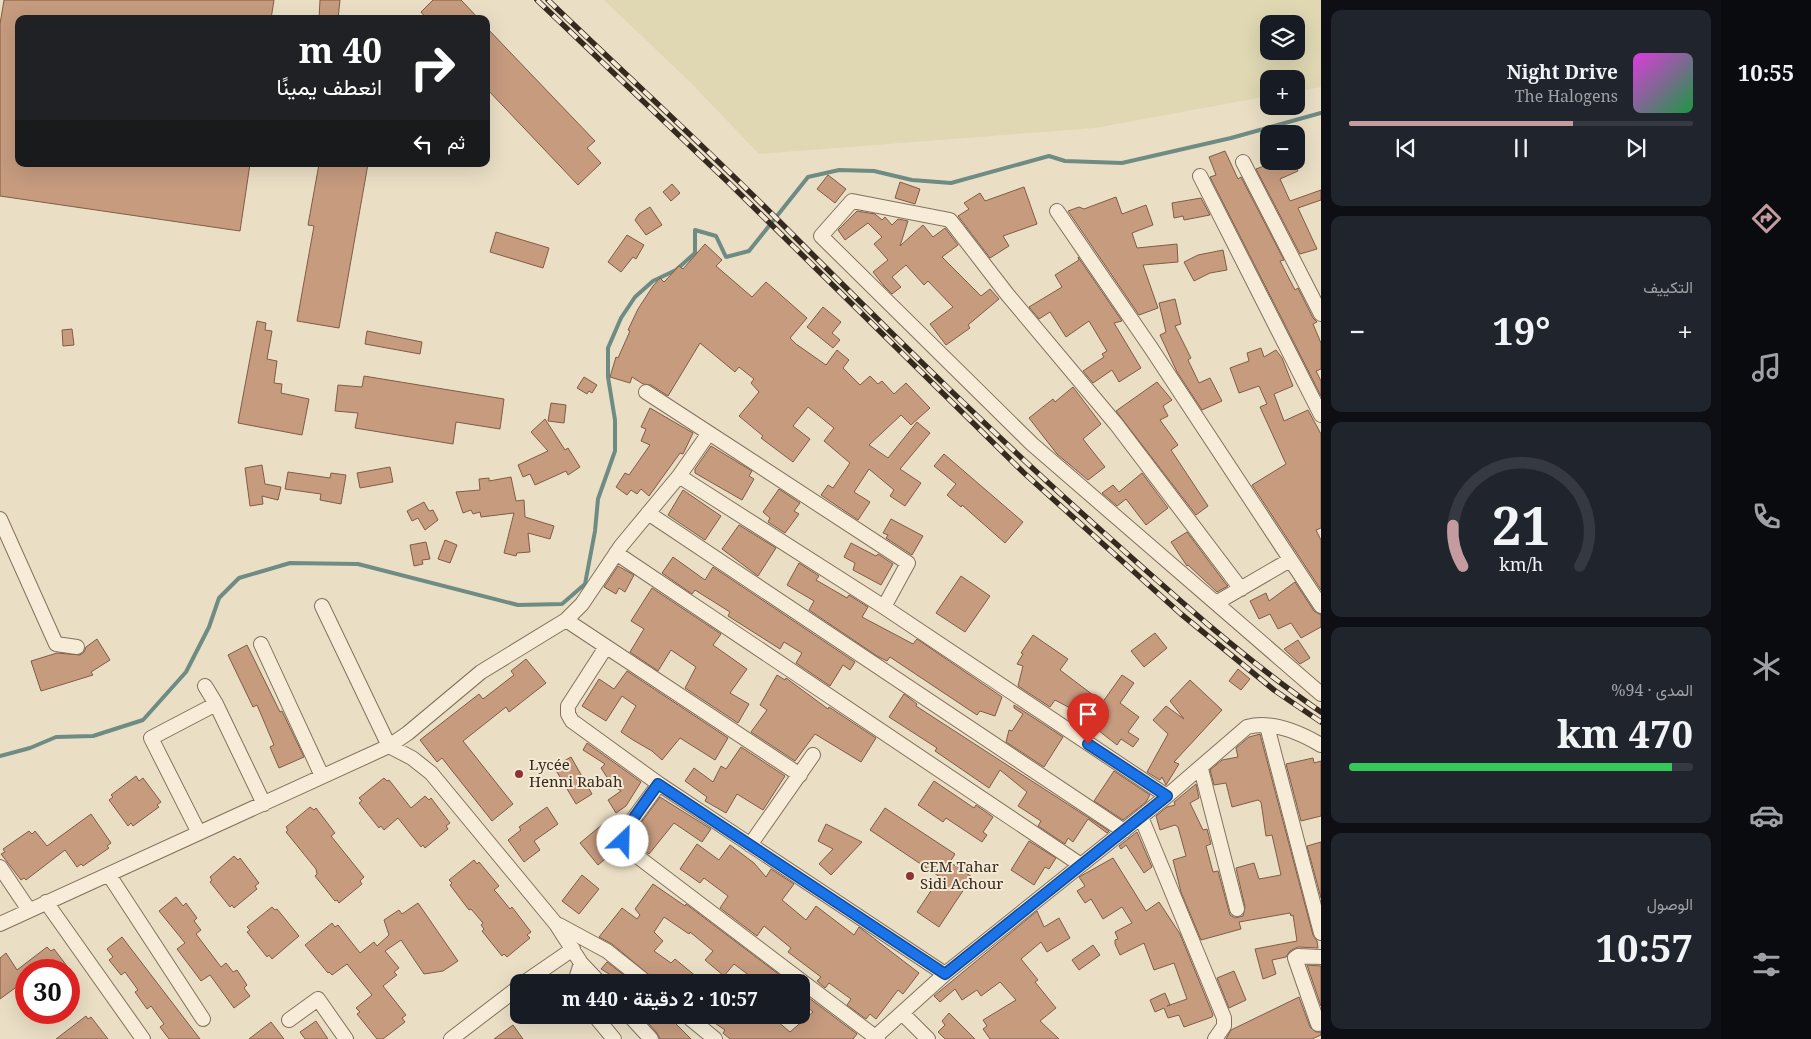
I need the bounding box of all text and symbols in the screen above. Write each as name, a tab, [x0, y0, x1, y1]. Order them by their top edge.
map controls	[1260, 15, 1305, 170]
button: layers	[1260, 15, 1305, 60]
text: 40 m	[299, 26, 382, 73]
icon: right	[400, 35, 465, 100]
text: 10:55	[1738, 57, 1794, 87]
text: Night Drive	[1507, 59, 1618, 85]
button: +	[1260, 70, 1305, 115]
text: انعطف يمينًا	[276, 71, 382, 101]
text: The Halogens	[1515, 85, 1618, 107]
button: −	[1260, 125, 1305, 170]
text: ثم	[447, 129, 465, 155]
icon: left	[409, 130, 437, 158]
icon: previous	[1392, 134, 1420, 162]
icon: pause	[1507, 134, 1535, 162]
icon: next	[1622, 134, 1650, 162]
icon: directions	[1749, 201, 1784, 236]
text: التكييف	[1643, 276, 1693, 298]
text: 19°	[1492, 304, 1550, 356]
text: −	[1349, 312, 1365, 350]
text: +	[1677, 312, 1693, 350]
icon: music	[1749, 350, 1784, 385]
text: 21	[1492, 489, 1550, 560]
icon: phone	[1749, 499, 1784, 534]
text: km/h	[1499, 552, 1543, 576]
icon: climate	[1749, 649, 1784, 684]
text: المدى · 94%	[1611, 679, 1693, 701]
pin	[1067, 693, 1109, 744]
icon: arrive	[1074, 700, 1102, 728]
text: 470 km	[1557, 707, 1693, 759]
place label: Lycée Henni Rabah	[529, 754, 623, 791]
marker: Lycée Henni Rabah	[513, 768, 525, 780]
icon: car	[1749, 798, 1784, 833]
position arrow	[596, 814, 648, 866]
place label: CEM Tahar Sidi Achour	[920, 856, 1003, 893]
marker: CEM Tahar Sidi Achour	[904, 870, 916, 882]
text: الوصول	[1647, 893, 1693, 915]
text: 10:57	[1596, 921, 1693, 973]
icon: filters	[1749, 947, 1784, 982]
speed limit sign: 30	[15, 959, 80, 1024]
text: 10:57 · 2 دقيقة · 440 m	[562, 986, 758, 1012]

